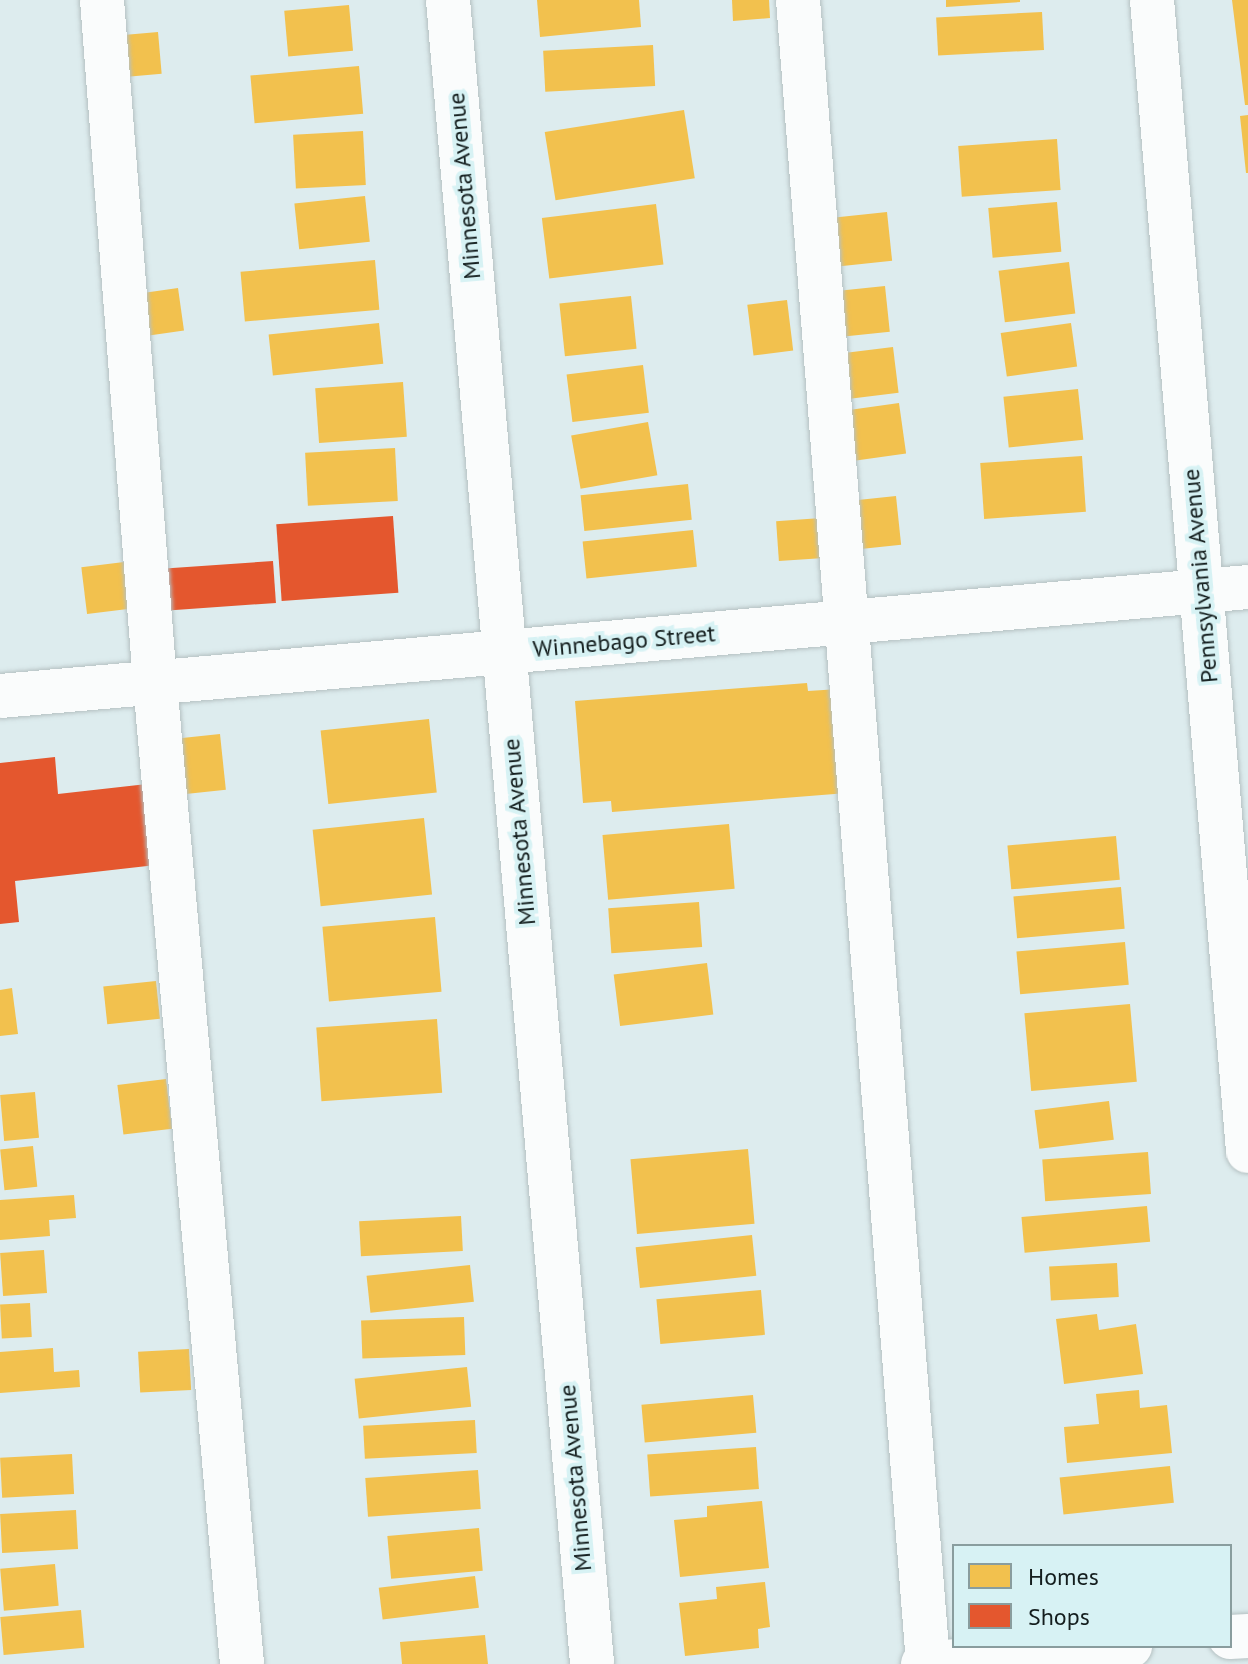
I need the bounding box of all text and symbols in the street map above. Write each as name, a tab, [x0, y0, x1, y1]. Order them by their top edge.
street label: Minnesota Avenue	[441, 91, 487, 281]
street label: Pennsylvania Avenue	[1176, 467, 1224, 685]
street label: Winnebago Street	[532, 619, 716, 663]
street label: Minnesota Avenue	[496, 737, 542, 927]
street label: Minnesota Avenue	[552, 1383, 598, 1573]
legend	[952, 1544, 1232, 1648]
text: Homes	[1028, 1561, 1099, 1592]
text: Shops	[1028, 1601, 1090, 1632]

